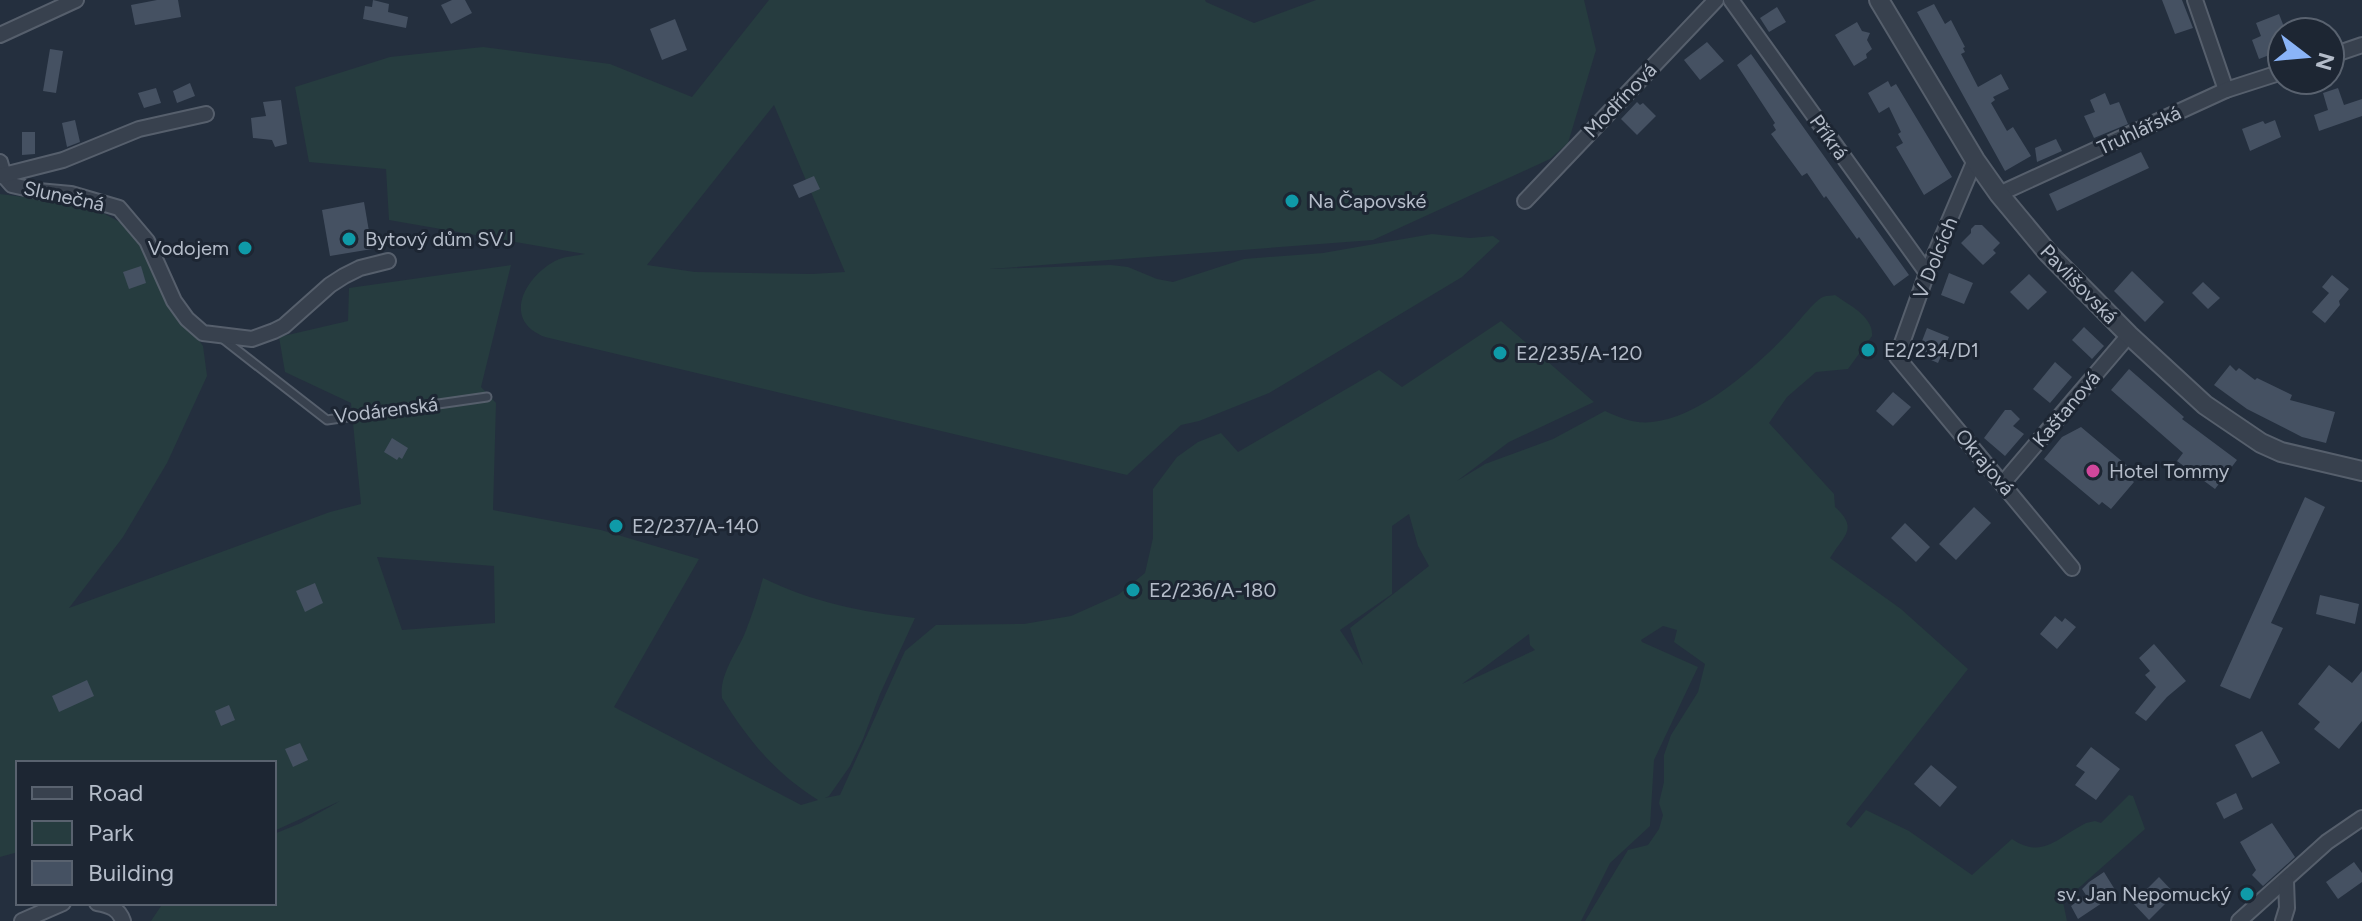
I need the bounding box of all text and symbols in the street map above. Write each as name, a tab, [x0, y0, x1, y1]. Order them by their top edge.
north arrow	[2266, 16, 2346, 96]
text: N	[2309, 49, 2340, 73]
street label: Modřínová	[1579, 58, 1661, 142]
street label: Truhlářská	[2093, 100, 2185, 160]
street label: Příkrá	[1805, 110, 1853, 164]
street label: Slunečná	[21, 176, 107, 216]
place label: Na Čapovské	[1308, 189, 1427, 213]
marker: Na Čapovské	[1283, 192, 1301, 210]
street label: V Dolcích	[1908, 214, 1962, 302]
place label: Bytový dům SVJ	[365, 227, 514, 251]
marker: Bytový dům SVJ	[340, 230, 358, 248]
place label: Vodojem	[148, 236, 229, 260]
marker: Vodojem	[236, 239, 254, 257]
street label: Pavlišovská	[2035, 239, 2123, 329]
place label: E2/234/D1	[1884, 338, 1979, 362]
place label: E2/235/A-120	[1516, 341, 1642, 365]
marker: E2/234/D1	[1859, 341, 1877, 359]
marker: E2/235/A-120	[1491, 344, 1509, 362]
street label: Kaštanová	[2027, 366, 2105, 452]
street label: Vodárenská	[333, 392, 439, 428]
street label: Okrajová	[1950, 424, 2020, 500]
place label: Hotel Tommy	[2109, 459, 2230, 483]
marker: Hotel Tommy	[2084, 462, 2102, 480]
place label: E2/237/A-140	[632, 514, 759, 538]
marker: E2/237/A-140	[607, 517, 625, 535]
place label: E2/236/A-180	[1149, 578, 1276, 602]
marker: E2/236/A-180	[1124, 581, 1142, 599]
legend	[16, 761, 276, 905]
text: Road	[88, 778, 143, 807]
text: Park	[88, 818, 134, 847]
text: Building	[88, 858, 174, 887]
place label: sv. Jan Nepomucký	[2057, 882, 2231, 906]
marker: sv. Jan Nepomucký	[2238, 885, 2256, 903]

